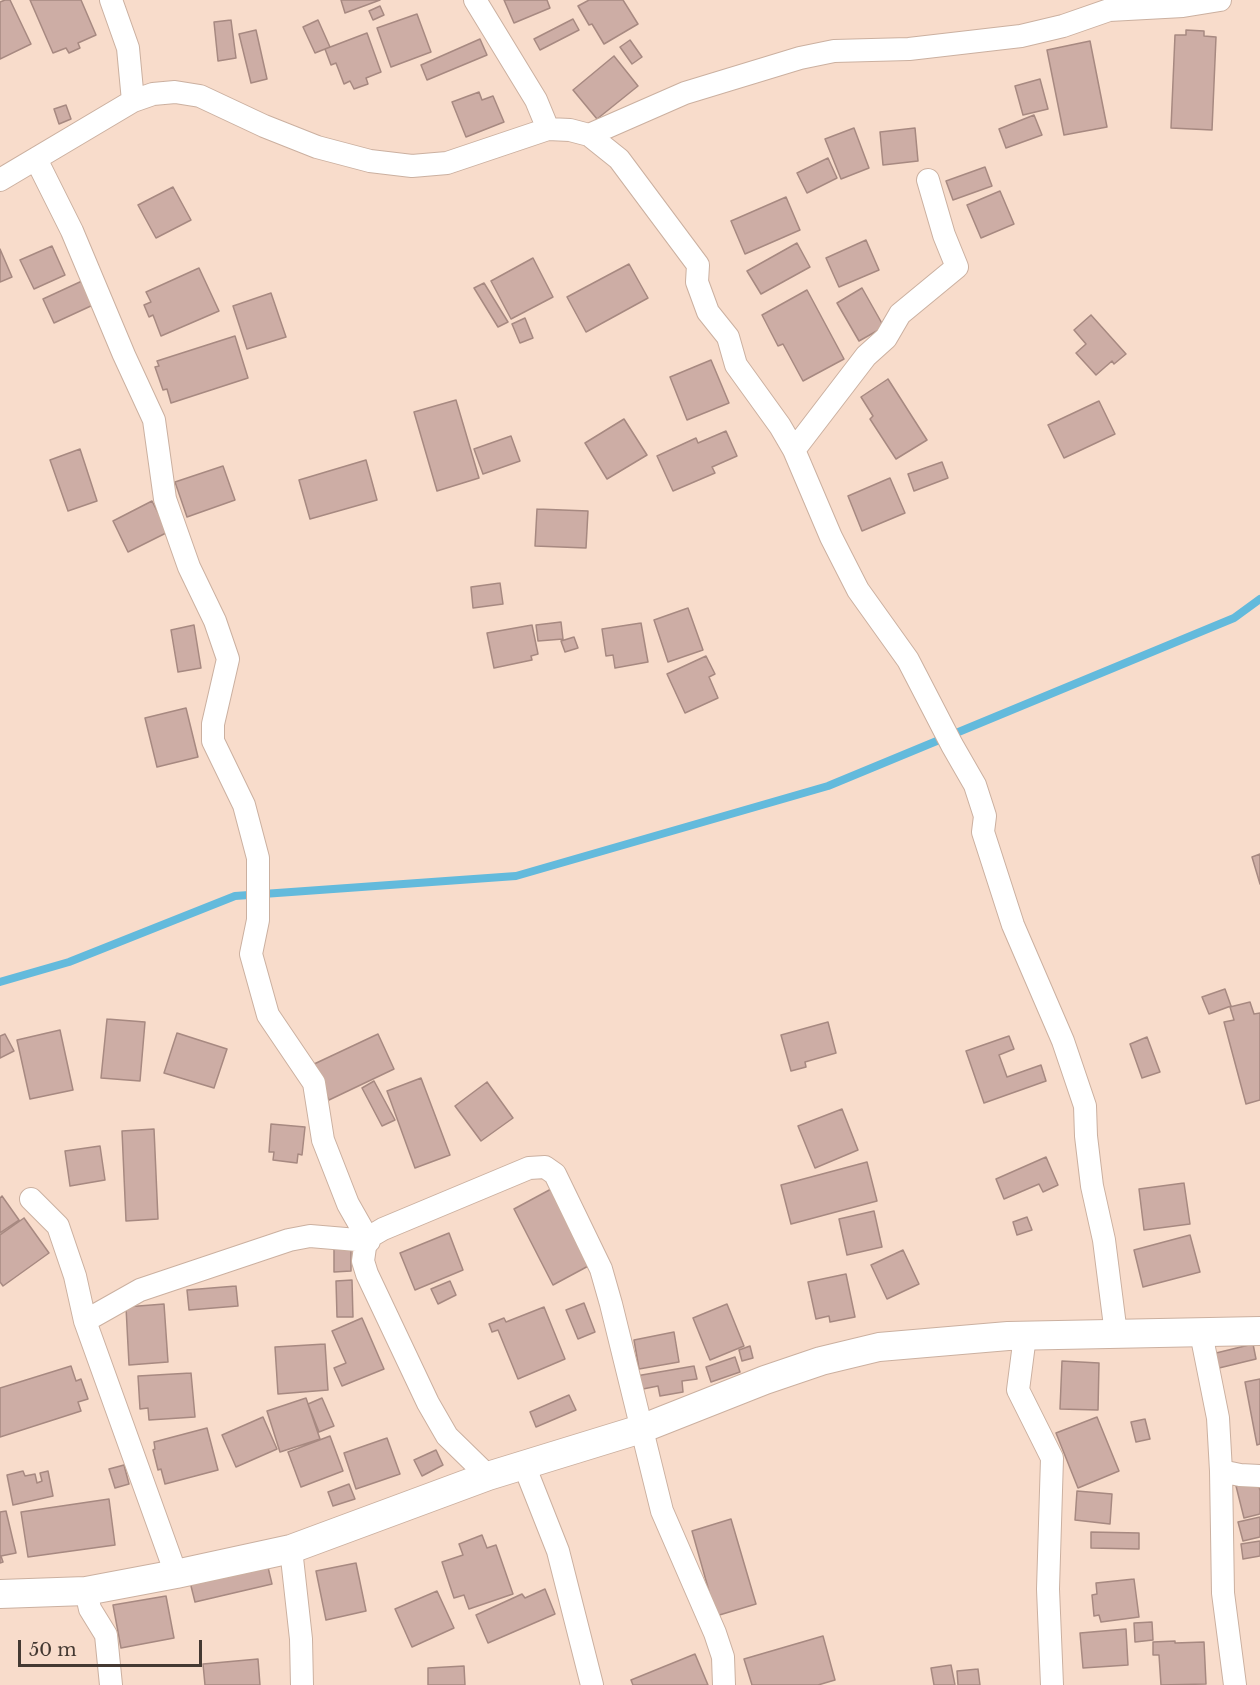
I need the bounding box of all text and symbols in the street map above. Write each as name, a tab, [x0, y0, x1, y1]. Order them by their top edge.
scale bar	[21, 1628, 206, 1666]
text: 50 m	[29, 1639, 77, 1661]

